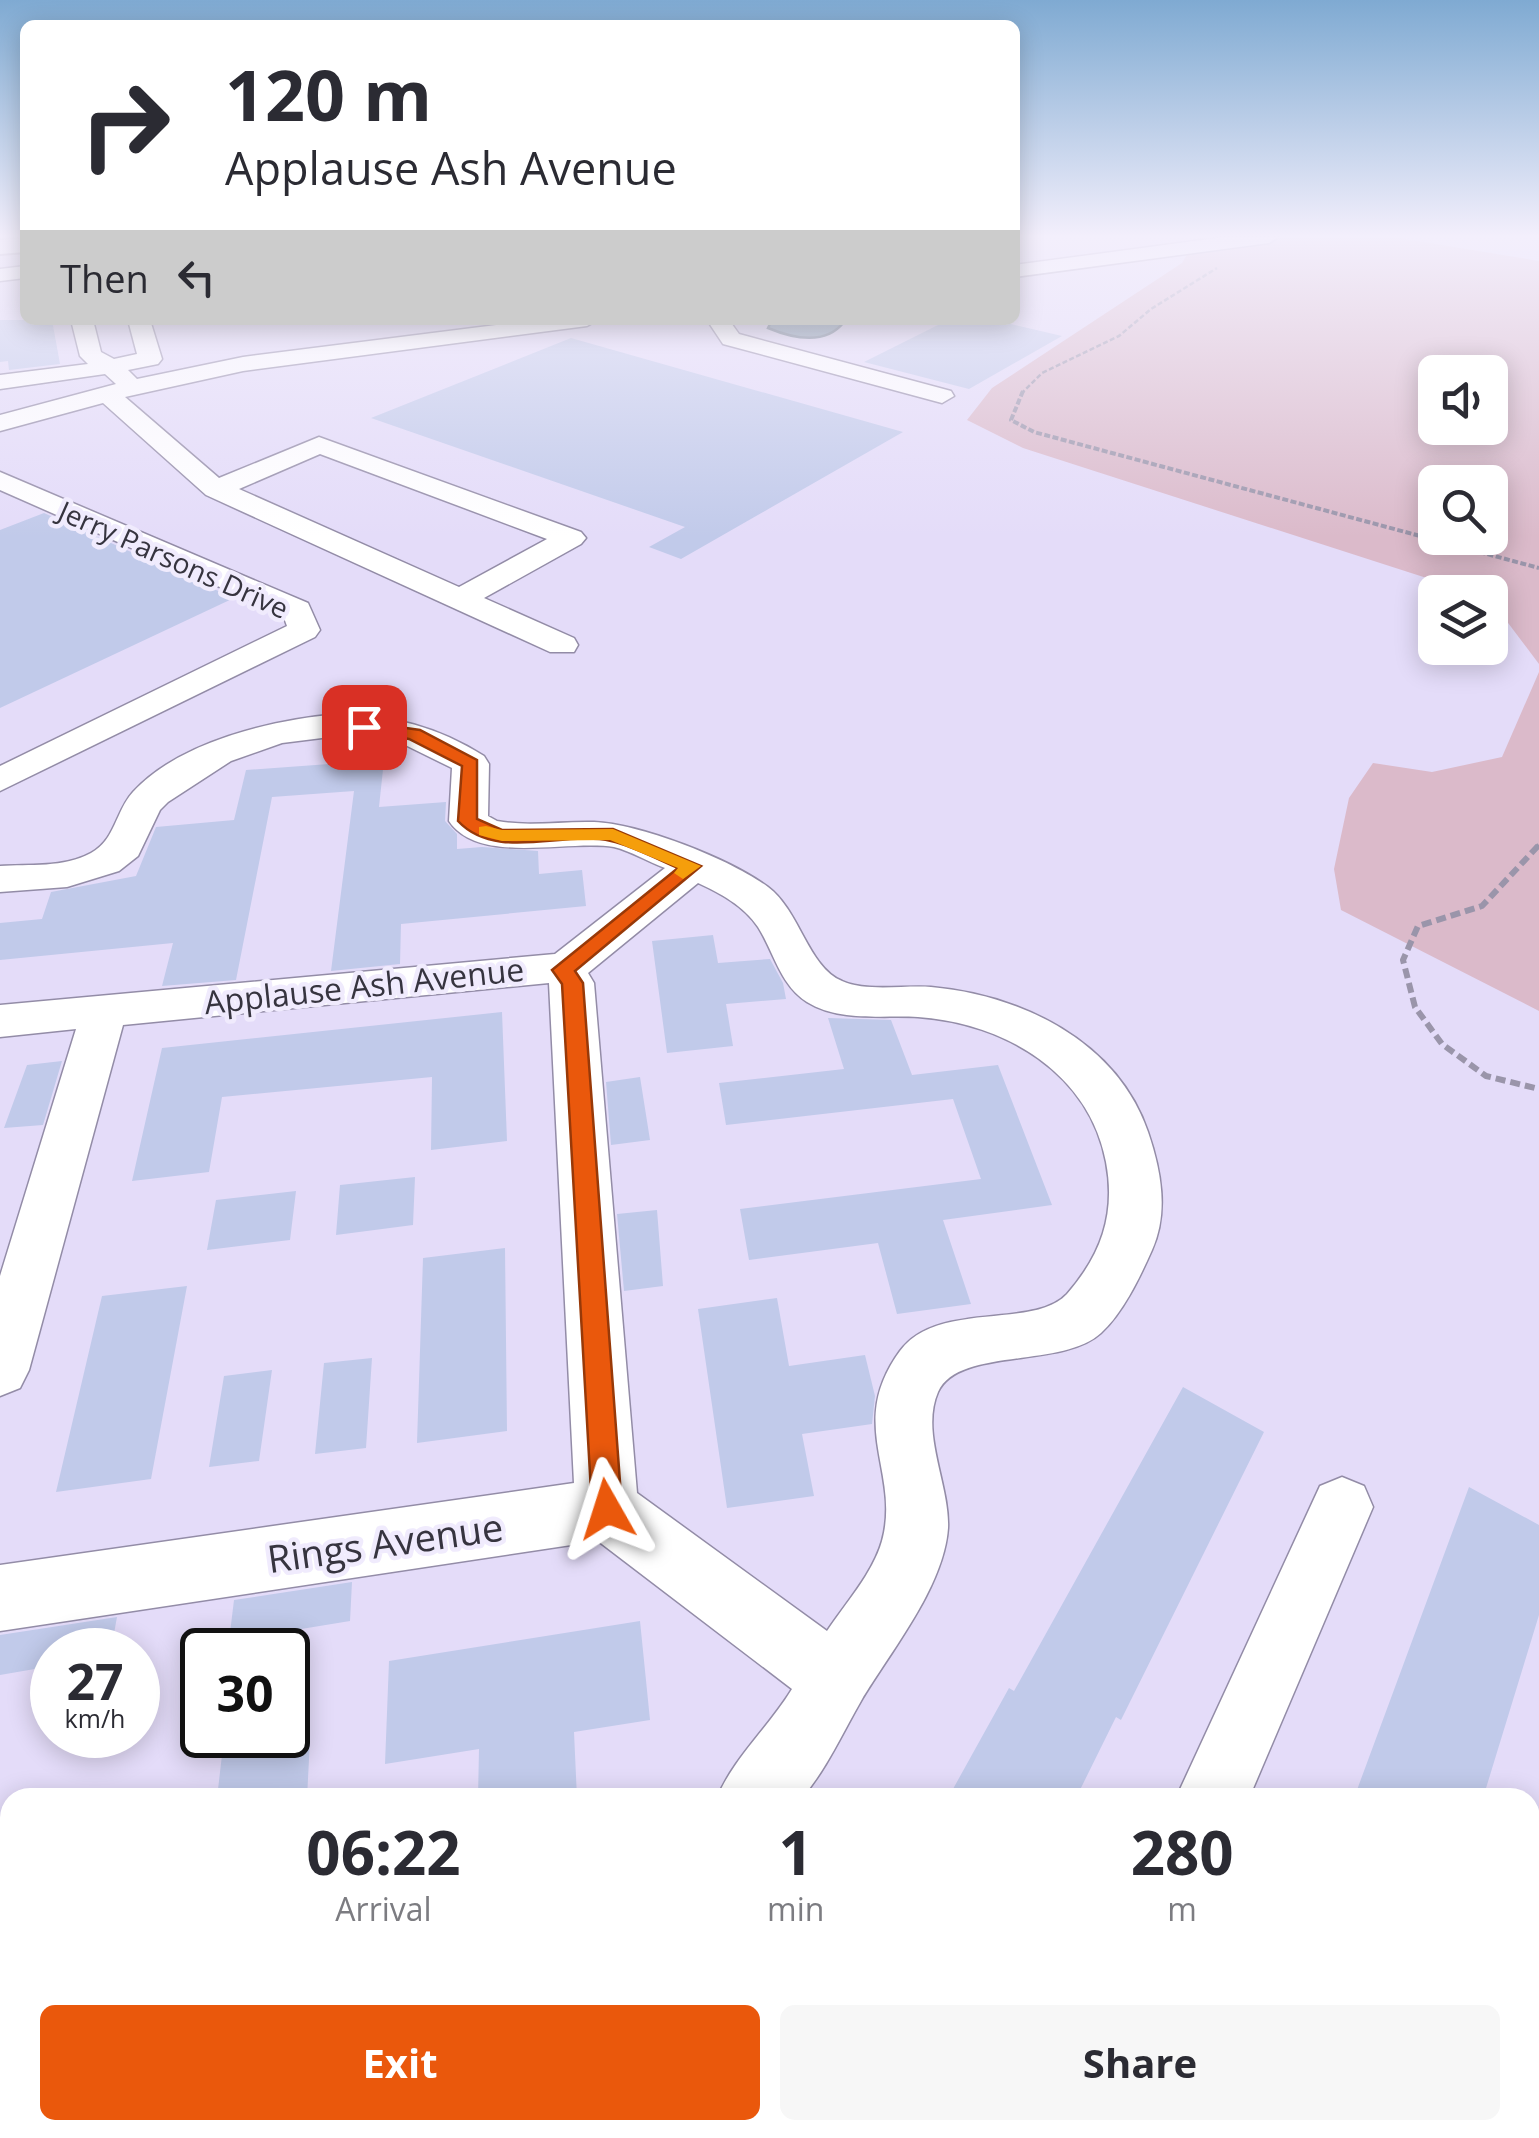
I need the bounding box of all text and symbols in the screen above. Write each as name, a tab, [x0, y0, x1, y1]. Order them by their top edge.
text: 120 m	[225, 46, 432, 142]
icon: right	[60, 60, 190, 190]
text: Applause Ash Avenue	[225, 137, 677, 198]
icon: left	[169, 250, 224, 305]
text: Then	[60, 252, 149, 304]
map controls	[1418, 355, 1508, 665]
button: sound	[1418, 355, 1508, 445]
button: search	[1418, 465, 1508, 555]
street label: Jerry Parsons Drive	[50, 490, 295, 627]
button: layers	[1418, 575, 1508, 665]
pin	[322, 685, 407, 770]
icon: arrive	[337, 700, 392, 755]
street label: Applause Ash Avenue	[202, 947, 526, 1023]
position arrow	[555, 1457, 659, 1561]
street label: Rings Avenue	[264, 1500, 506, 1584]
speed limit sign: 30	[180, 1628, 310, 1758]
text: 27	[66, 1647, 124, 1715]
text: km/h	[65, 1701, 125, 1735]
text: 06:22	[306, 1811, 461, 1893]
text: 1	[779, 1811, 813, 1893]
text: 280	[1131, 1811, 1234, 1893]
text: Arrival	[335, 1887, 432, 1930]
text: min	[767, 1887, 824, 1930]
text: m	[1167, 1887, 1197, 1930]
button: Exit	[40, 2005, 760, 2120]
button: Share	[780, 2005, 1500, 2120]

